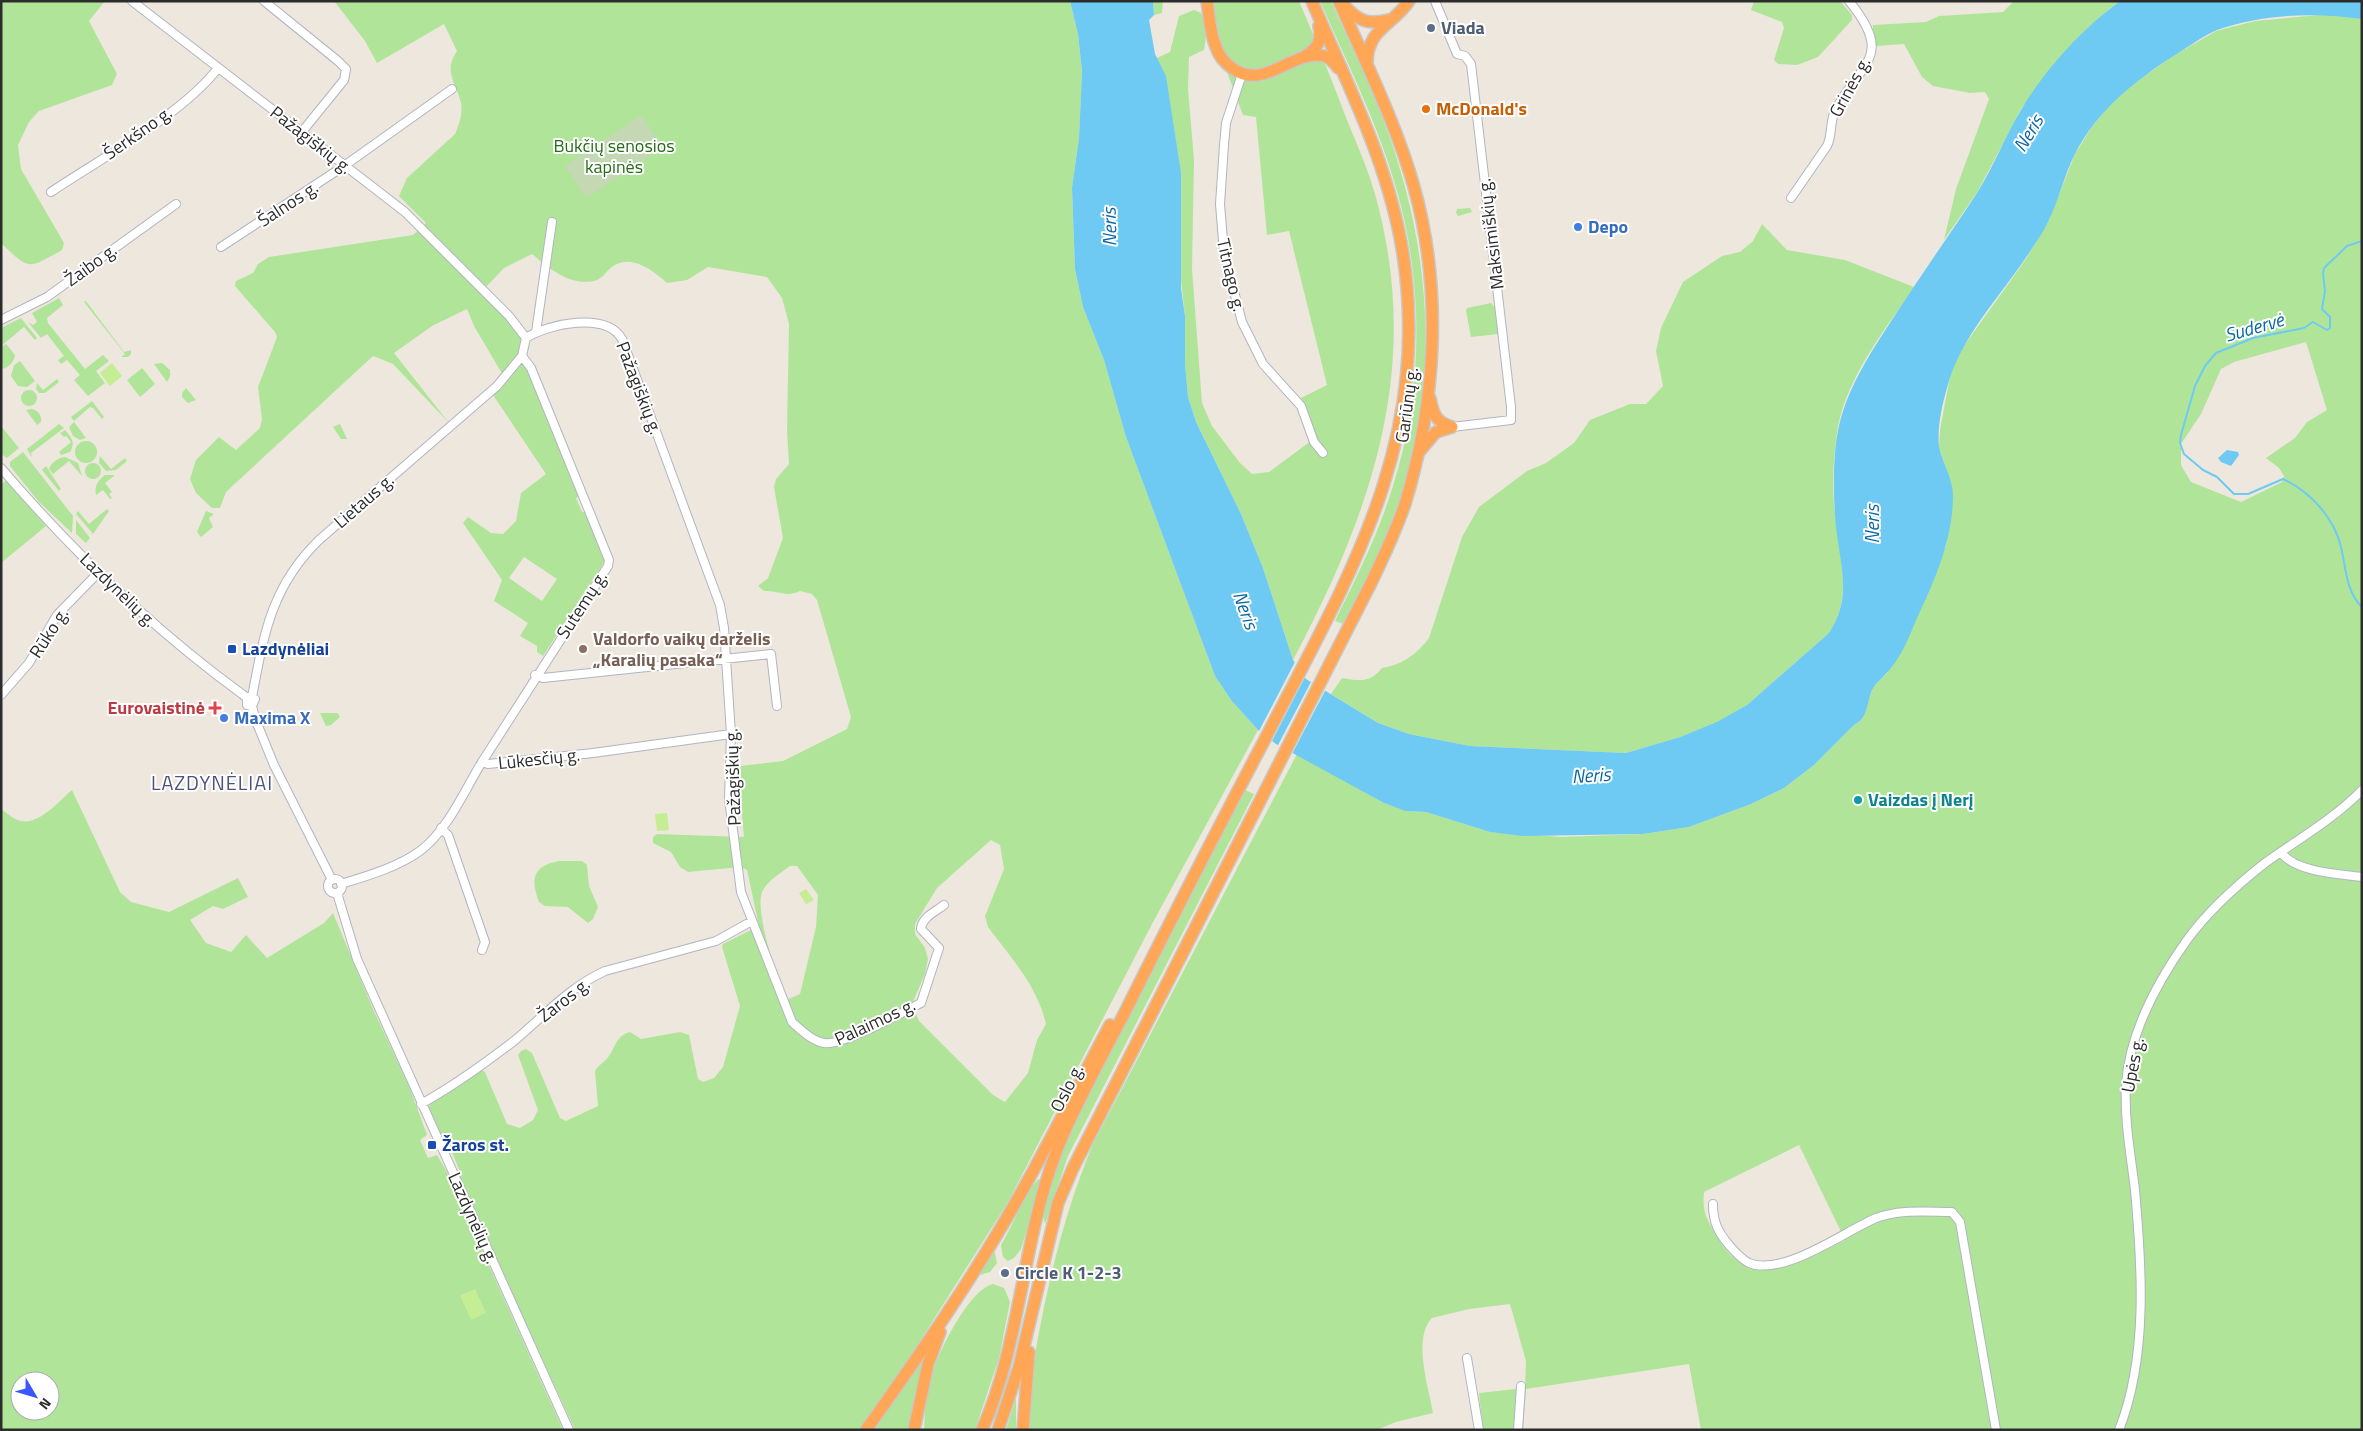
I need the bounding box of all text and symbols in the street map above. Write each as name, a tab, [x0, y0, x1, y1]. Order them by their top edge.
place label: Viada	[1441, 14, 1485, 41]
marker: Viada	[1425, 22, 1437, 34]
street label: Grinės g.	[1822, 52, 1877, 122]
place label: McDonald's	[1436, 95, 1527, 122]
street label: Šerkšno g.	[98, 99, 178, 166]
street label: Pažagiškių g.	[265, 99, 358, 180]
marker: McDonald's	[1420, 103, 1432, 115]
water label: Neris	[2005, 107, 2051, 157]
park label: Bukčių senosios kapinės	[553, 132, 675, 180]
street label: Šalnos g.	[252, 174, 323, 233]
street label: Maksimiškių g.	[1470, 177, 1511, 291]
water label: Neris	[1094, 206, 1123, 247]
place label: Depo	[1588, 213, 1628, 240]
marker: Depo	[1572, 221, 1584, 233]
street label: Žaibo g.	[59, 236, 122, 293]
street label: Titnago g.	[1210, 236, 1253, 314]
water label: Sudervė	[2221, 304, 2288, 349]
street label: Pažagiškių g.	[609, 337, 670, 438]
street label: Gariūnų g.	[1388, 365, 1425, 445]
street label: Lietaus g.	[328, 467, 400, 534]
water label: Neris	[1857, 503, 1886, 543]
street label: Lazdynėlių g.	[74, 546, 163, 633]
street label: Sutemų g.	[549, 565, 614, 644]
water label: Neris	[1226, 587, 1267, 635]
street label: Rūko g.	[22, 602, 75, 663]
place label: Valdorfo vaikų darželis „Karalių pasaka“	[592, 625, 771, 673]
place label: Lazdynėliai	[242, 635, 329, 662]
marker: Lazdynėliai	[226, 643, 238, 655]
marker: Valdorfo vaikų darželis „Karalių pasaka“	[577, 643, 589, 655]
place label: Eurovaistinė	[107, 694, 205, 721]
marker: Eurovaistinė	[209, 702, 221, 714]
place label: Maxima X	[234, 704, 311, 731]
marker: Maxima X	[218, 712, 230, 724]
street label: Pažagiškių g.	[717, 728, 748, 826]
street label: Lūkesčių g.	[497, 741, 581, 776]
water label: Neris	[1571, 759, 1613, 790]
district label: LAZDYNĖLIAI	[151, 767, 273, 798]
place label: Vaizdas į Nerį	[1868, 786, 1973, 813]
marker: Vaizdas į Nerį	[1852, 794, 1864, 806]
street label: Žaros g.	[532, 971, 596, 1029]
street label: Palaimos g.	[830, 991, 920, 1052]
street label: Upės g.	[2114, 1035, 2151, 1095]
street label: Oslo g.	[1043, 1059, 1090, 1117]
place label: Žaros st.	[442, 1131, 509, 1158]
marker: Žaros st.	[426, 1139, 438, 1151]
street label: Lazdynėlių g.	[441, 1168, 506, 1268]
place label: Circle K 1-2-3	[1015, 1259, 1122, 1286]
marker: Circle K 1-2-3	[999, 1267, 1011, 1279]
north arrow	[10, 1371, 60, 1421]
text: N	[34, 1394, 57, 1415]

